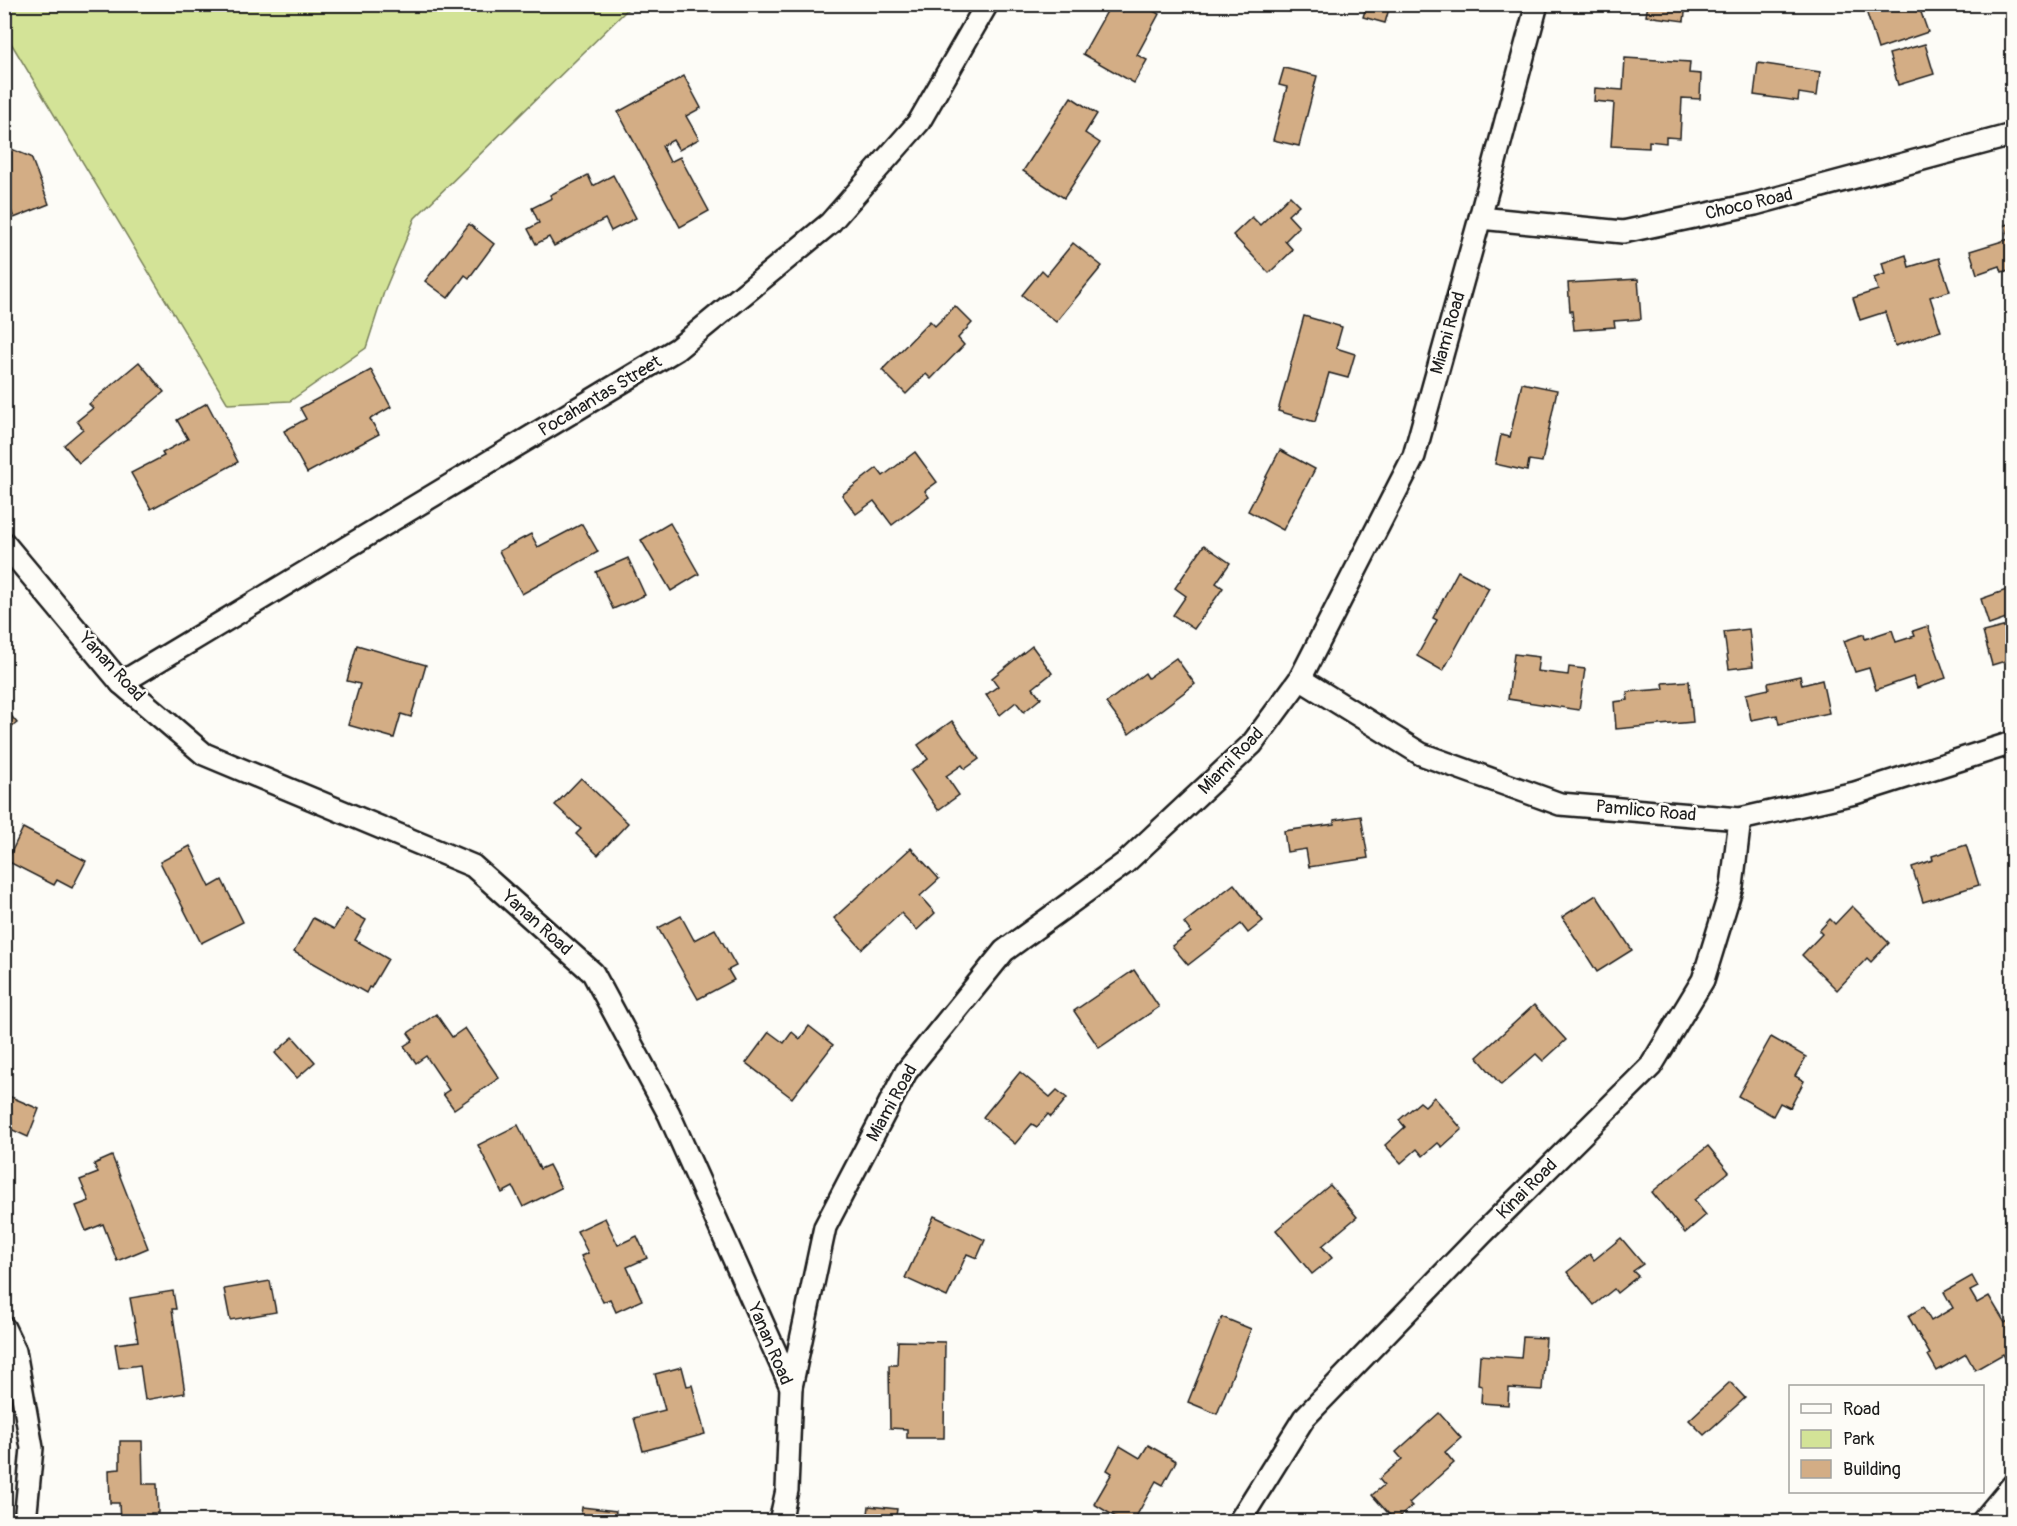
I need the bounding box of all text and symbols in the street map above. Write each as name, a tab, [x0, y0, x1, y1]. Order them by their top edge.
street label: Choco Road	[1703, 183, 1795, 225]
street label: Miami Road	[1425, 289, 1471, 377]
street label: Pocahantas Street	[534, 350, 666, 442]
street label: Yanan Road	[73, 627, 150, 707]
street label: Miami Road	[1193, 722, 1269, 800]
street label: Pamlico Road	[1595, 795, 1697, 827]
street label: Yanan Road	[496, 885, 577, 961]
street label: Miami Road	[861, 1060, 923, 1146]
street label: Kinai Road	[1492, 1154, 1562, 1224]
street label: Yanan Road	[742, 1299, 798, 1389]
legend	[1789, 1385, 1984, 1493]
text: Road	[1843, 1398, 1880, 1421]
text: Park	[1843, 1428, 1875, 1451]
text: Building	[1843, 1458, 1901, 1481]

